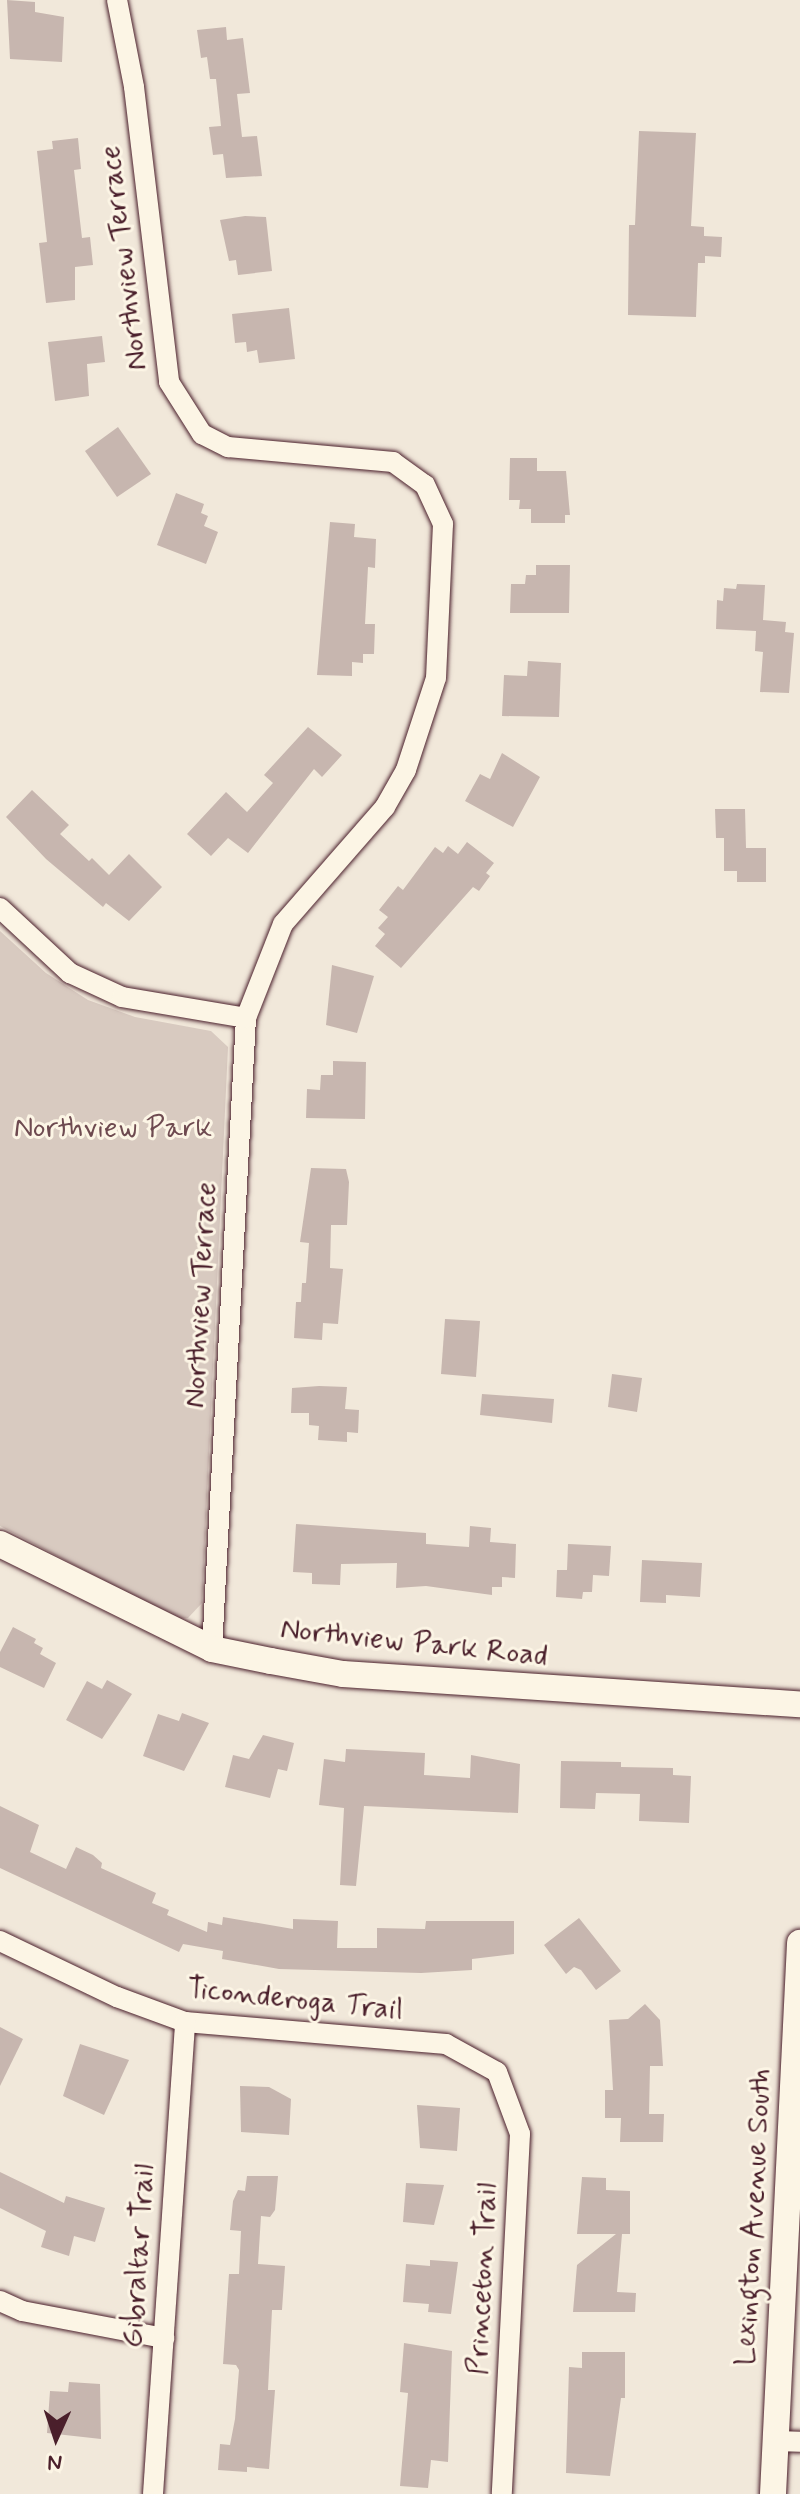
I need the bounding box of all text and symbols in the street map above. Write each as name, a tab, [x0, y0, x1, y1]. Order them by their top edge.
street label: Northview Terrace	[92, 144, 156, 372]
park label: Northview Park	[17, 1110, 209, 1146]
street label: Northview Terrace	[177, 1182, 225, 1408]
street label: Northview Park Road	[283, 1612, 545, 1674]
street label: Ticonderoga Trail	[187, 1971, 403, 2029]
street label: Lexington Avenue South	[728, 2069, 780, 2365]
street label: Gibraltar Trail	[115, 2163, 163, 2349]
street label: Princeton Trail	[460, 2182, 506, 2376]
north arrow	[16, 2398, 96, 2478]
text: N	[47, 2448, 63, 2476]

